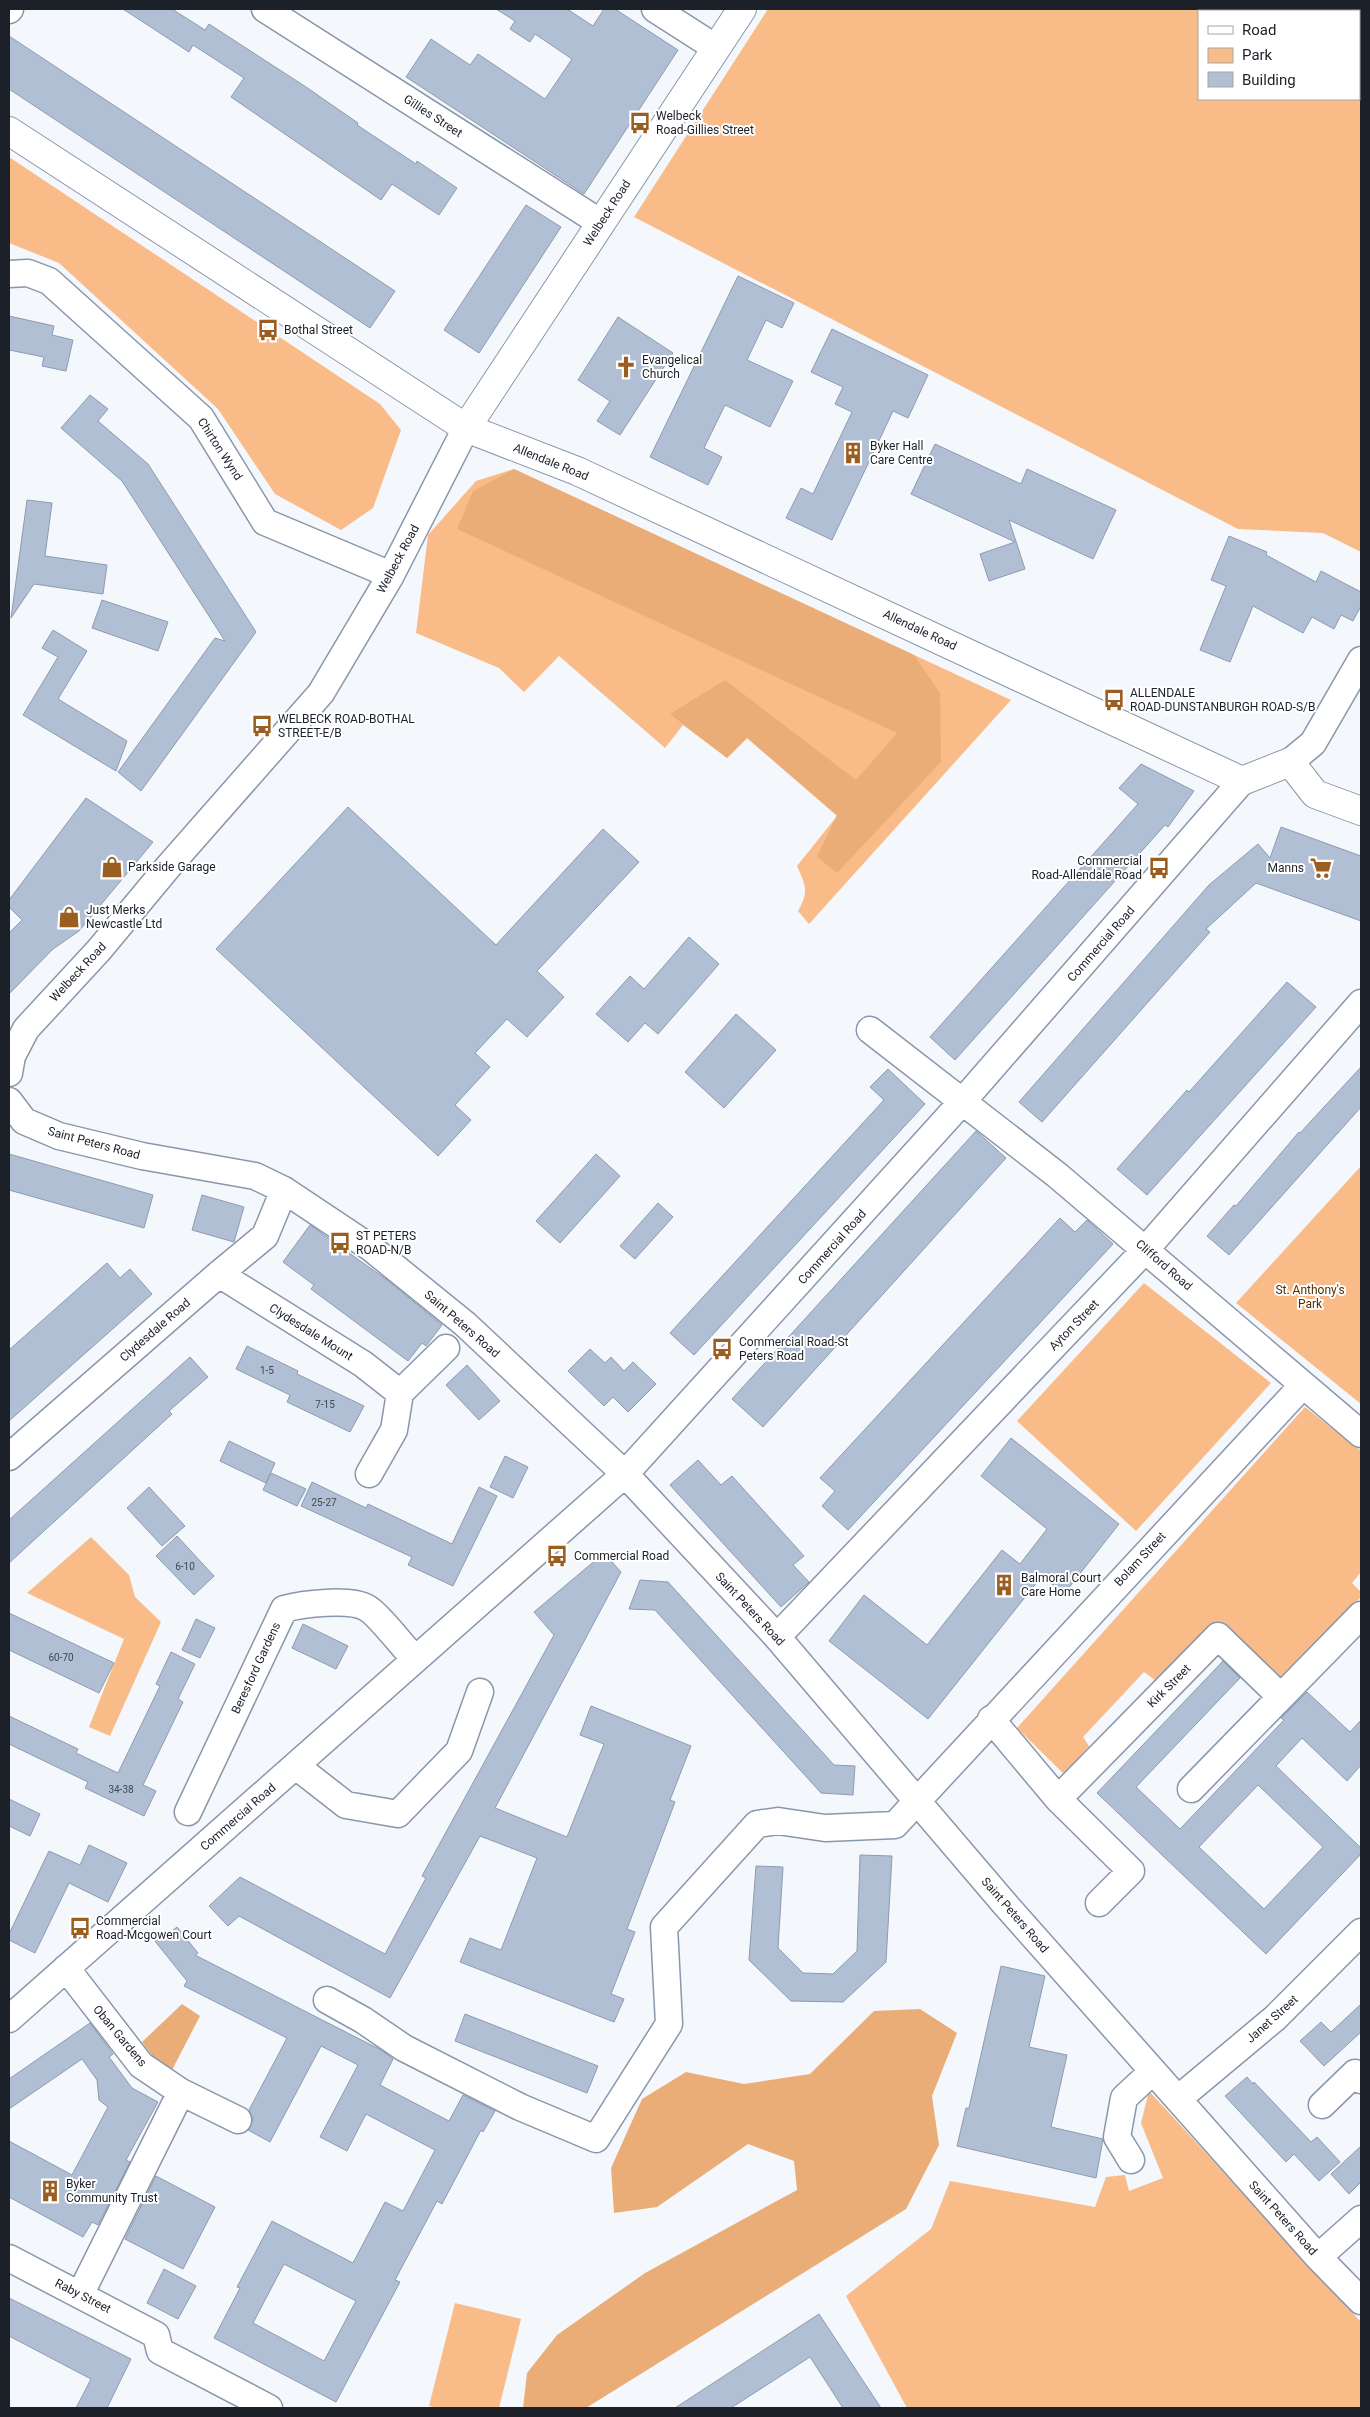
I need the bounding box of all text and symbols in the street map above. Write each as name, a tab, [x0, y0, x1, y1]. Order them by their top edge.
legend	[1198, 10, 1360, 100]
text: Road	[1242, 21, 1276, 39]
text: Park	[1242, 46, 1273, 64]
text: Building	[1242, 71, 1296, 89]
street label: Gillies Street	[401, 92, 465, 140]
place label: Welbeck Road-Gillies Street	[656, 109, 754, 137]
bus stop icon: Welbeck Road-Gillies Street	[627, 110, 653, 136]
street label: Welbeck Road	[581, 177, 633, 249]
bus stop icon: Bothal Street	[255, 317, 281, 343]
place label: Bothal Street	[284, 323, 353, 337]
place label: Evangelical Church	[642, 353, 702, 381]
church icon: Evangelical Church	[613, 354, 639, 380]
street label: Chirton Wynd	[195, 415, 245, 483]
place label: Byker Hall Care Centre	[870, 439, 933, 467]
building icon: Byker Hall Care Centre	[840, 440, 866, 466]
street label: Allendale Road	[511, 441, 591, 483]
street label: Welbeck Road	[374, 522, 422, 596]
street label: Allendale Road	[881, 607, 959, 653]
place label: ALLENDALE ROAD-DUNSTANBURGH ROAD-S/B	[1130, 686, 1315, 714]
bus stop icon: ALLENDALE ROAD-DUNSTANBURGH ROAD-S/B	[1101, 687, 1127, 713]
place label: WELBECK ROAD-BOTHAL STREET-E/B	[278, 712, 415, 740]
bus stop icon: WELBECK ROAD-BOTHAL STREET-E/B	[249, 713, 275, 739]
shop icon: Parkside Garage	[99, 854, 125, 880]
place label: Commercial Road-Allendale Road	[1031, 854, 1142, 882]
bus stop icon: Commercial Road-Allendale Road	[1146, 855, 1172, 881]
supermarket icon: Manns	[1308, 855, 1334, 881]
place label: Parkside Garage	[128, 860, 216, 874]
place label: Manns	[1268, 861, 1304, 875]
place label: Just Merks Newcastle Ltd	[86, 903, 162, 931]
street label: Commercial Road	[1064, 903, 1138, 985]
shop icon: Just Merks Newcastle Ltd	[56, 904, 82, 930]
street label: Welbeck Road	[47, 940, 109, 1004]
street label: Saint Peters Road	[46, 1124, 142, 1162]
street label: Commercial Road	[795, 1207, 869, 1287]
place label: ST PETERS ROAD-N/B	[356, 1229, 416, 1257]
bus stop icon: ST PETERS ROAD-N/B	[327, 1230, 353, 1256]
street label: Clifford Road	[1133, 1237, 1195, 1293]
park label: St. Anthony's Park	[1275, 1283, 1345, 1311]
street label: Saint Peters Road	[422, 1288, 502, 1360]
street label: Clydesdale Road	[117, 1296, 193, 1364]
street label: Ayton Street	[1046, 1297, 1102, 1353]
street label: Clydesdale Mount	[267, 1301, 355, 1363]
place label: Commercial Road-St Peters Road	[739, 1335, 849, 1363]
bus stop icon: Commercial Road-St Peters Road	[709, 1336, 735, 1362]
house number: 1-5	[260, 1365, 274, 1376]
house number: 7-15	[315, 1399, 335, 1410]
house number: 25-27	[311, 1497, 337, 1508]
street label: Bolam Street	[1111, 1529, 1169, 1589]
bus stop icon: Commercial Road	[544, 1543, 570, 1569]
place label: Commercial Road	[574, 1549, 669, 1563]
house number: 6-10	[175, 1561, 195, 1572]
street label: Saint Peters Road	[712, 1569, 788, 1649]
place label: Balmoral Court Care Home	[1021, 1571, 1101, 1599]
building icon: Balmoral Court Care Home	[991, 1572, 1017, 1598]
street label: Beresford Gardens	[229, 1620, 283, 1716]
house number: 60-70	[48, 1652, 74, 1663]
street label: Kirk Street	[1145, 1661, 1194, 1710]
street label: Commercial Road	[197, 1780, 279, 1854]
house number: 34-38	[108, 1784, 134, 1795]
street label: Saint Peters Road	[979, 1875, 1051, 1955]
place label: Commercial Road-Mcgowen Court	[96, 1914, 212, 1942]
bus stop icon: Commercial Road-Mcgowen Court	[67, 1915, 93, 1941]
street label: Janet Street	[1243, 1992, 1301, 2046]
street label: Oban Gardens	[90, 2002, 150, 2070]
place label: Byker Community Trust	[66, 2177, 158, 2205]
building icon: Byker Community Trust	[37, 2178, 63, 2204]
street label: Saint Peters Road	[1246, 2178, 1320, 2258]
street label: Raby Street	[53, 2276, 113, 2316]

